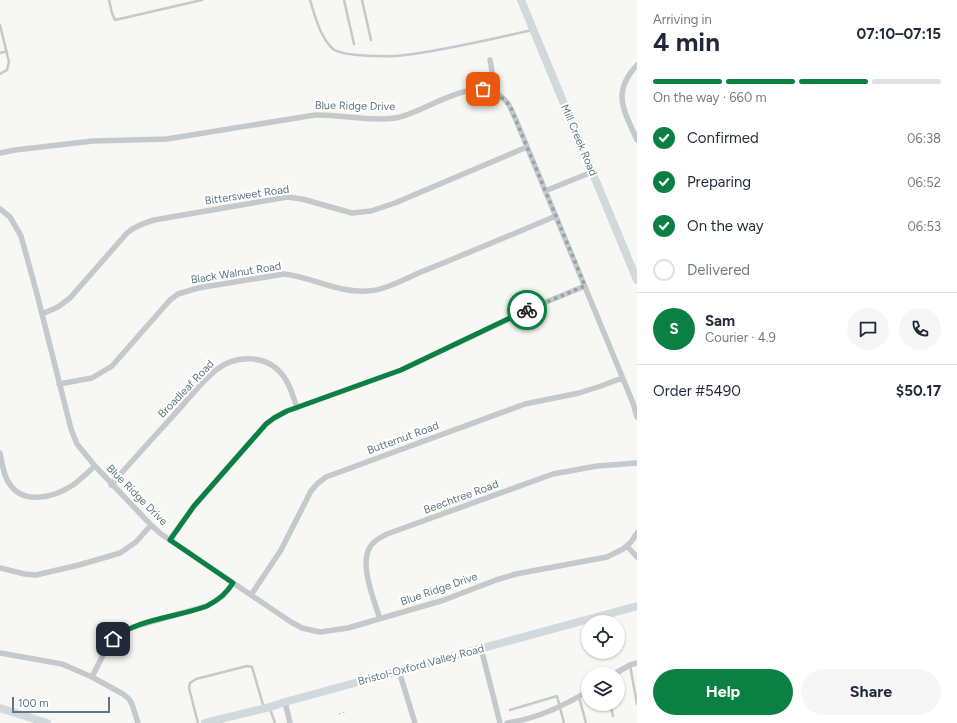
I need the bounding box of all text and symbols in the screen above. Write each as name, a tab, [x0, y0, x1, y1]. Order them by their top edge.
text: Arriving in	[653, 12, 712, 27]
text: 07:10–07:15	[857, 25, 941, 43]
text: 4 min	[653, 26, 720, 58]
pin	[466, 72, 500, 106]
icon: bag	[472, 78, 494, 100]
text: On the way · 660 m	[653, 90, 767, 105]
street label: Blue Ridge Drive	[315, 99, 395, 113]
street label: Mill Creek Road	[558, 102, 600, 178]
icon: check	[653, 127, 675, 149]
text: Confirmed	[687, 129, 759, 147]
text: 06:38	[907, 131, 941, 146]
icon: check	[653, 171, 675, 193]
text: Preparing	[687, 173, 751, 191]
text: 06:52	[907, 175, 941, 190]
street label: Bittersweet Road	[204, 183, 290, 207]
icon: check	[653, 215, 675, 237]
text: On the way	[687, 217, 764, 235]
text: 06:53	[907, 219, 941, 234]
street label: Black Walnut Road	[190, 259, 282, 287]
text: Delivered	[687, 261, 750, 279]
courier	[507, 290, 547, 330]
icon: bike	[516, 299, 538, 321]
button: chat	[847, 308, 889, 350]
button: phone	[899, 308, 941, 350]
text: Sam	[705, 312, 735, 330]
text: S	[669, 320, 679, 338]
text: Courier · 4.9	[705, 330, 776, 345]
street label: Broadleaf Road	[155, 358, 217, 420]
text: Order #5490	[653, 382, 741, 400]
text: $50.17	[896, 382, 941, 400]
street label: Butternut Road	[365, 419, 441, 457]
street label: Blue Ridge Drive	[104, 462, 170, 528]
street label: Beechtree Road	[422, 477, 500, 517]
street label: Blue Ridge Drive	[399, 570, 479, 608]
map controls	[581, 615, 625, 711]
button: locate	[581, 615, 625, 659]
pin	[96, 622, 130, 656]
icon: home	[102, 628, 124, 650]
street label: Bristol-Oxford Valley Road	[357, 642, 485, 688]
button: layers	[581, 667, 625, 711]
button: Help	[653, 669, 793, 715]
button: Share	[801, 669, 941, 715]
scale bar	[12, 695, 110, 714]
text: 100 m	[18, 697, 49, 710]

